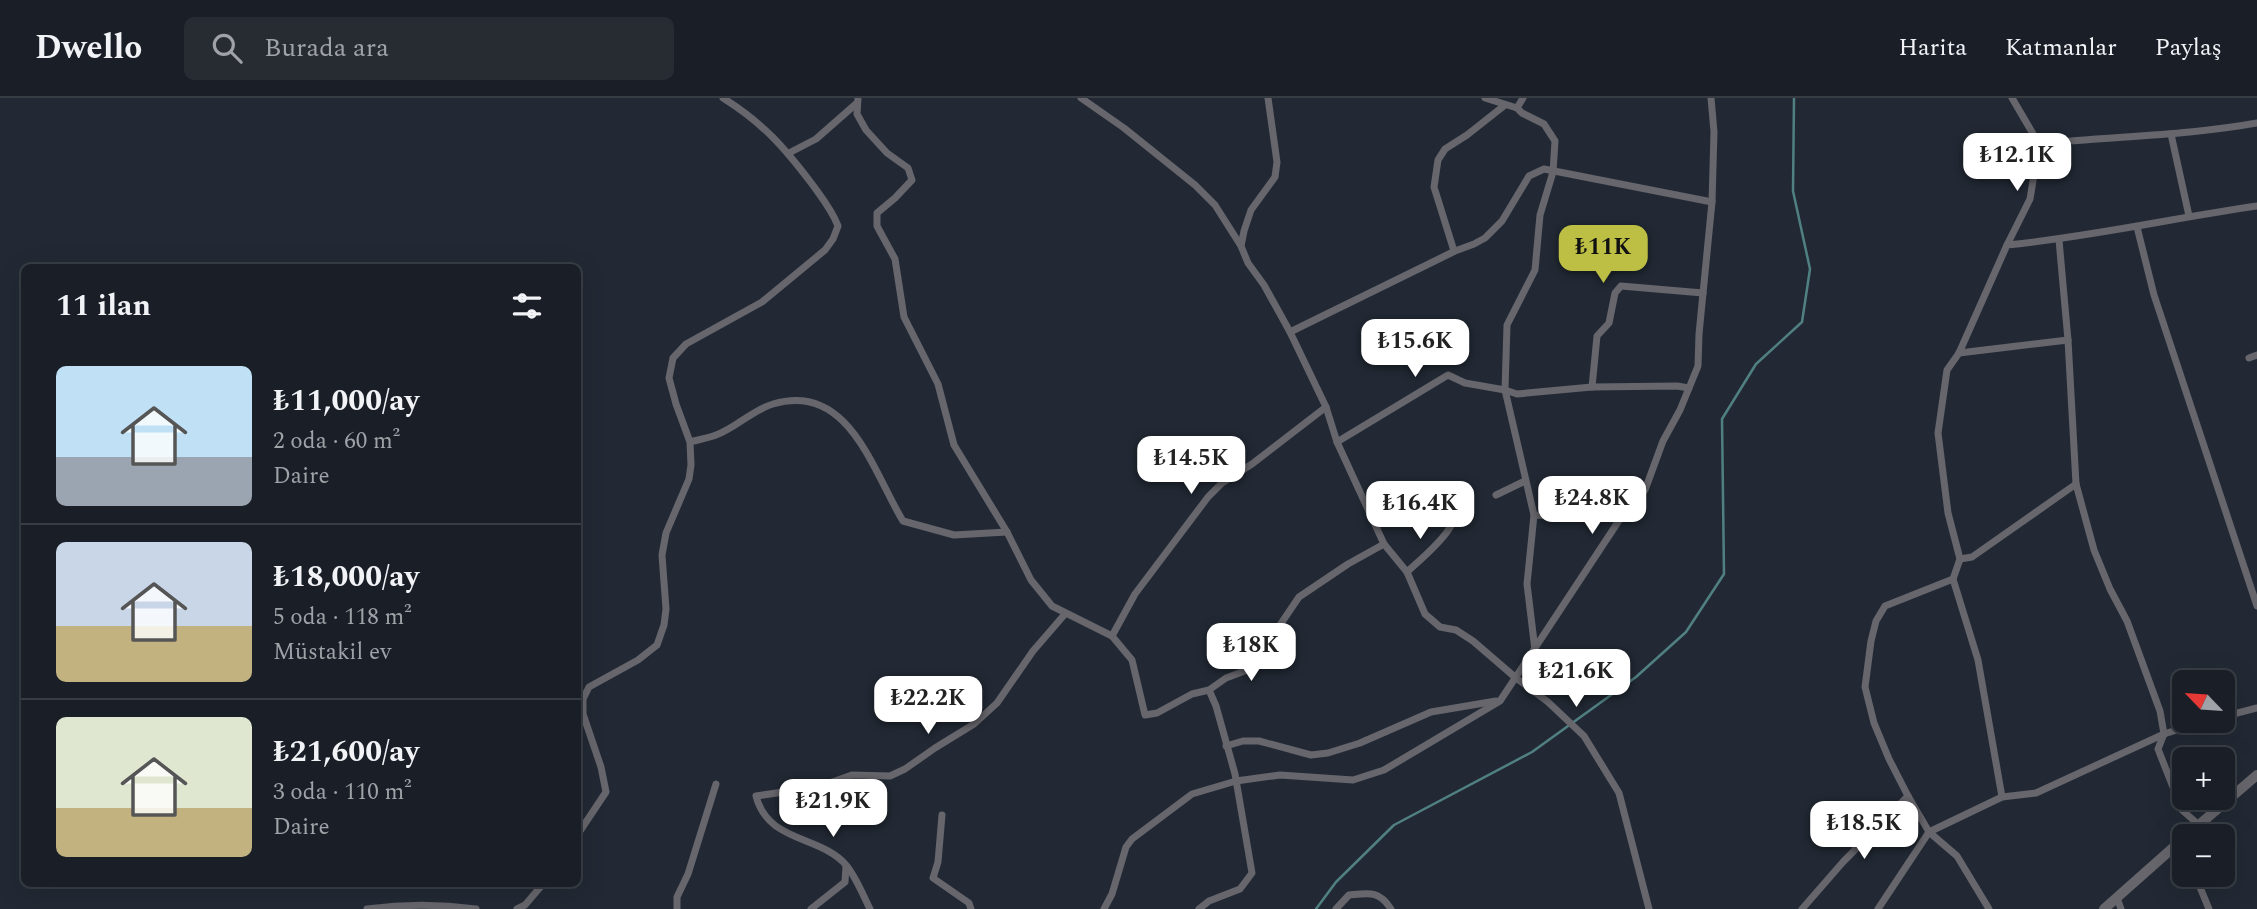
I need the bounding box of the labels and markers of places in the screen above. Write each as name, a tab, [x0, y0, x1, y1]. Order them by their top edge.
pin: ₺12.1K	[1960, 134, 2074, 193]
pin: ₺11K	[1562, 226, 1644, 285]
pin: ₺15.6K	[1358, 320, 1472, 379]
pin: ₺14.5K	[1134, 436, 1248, 496]
pin: ₺24.8K	[1535, 476, 1649, 536]
pin: ₺16.4K	[1363, 482, 1477, 541]
pin: ₺18K	[1210, 624, 1292, 683]
pin: ₺21.6K	[1519, 650, 1633, 709]
pin: ₺22.2K	[871, 676, 985, 736]
pin: ₺21.9K	[776, 780, 890, 839]
pin: ₺18.5K	[1807, 802, 1921, 861]

